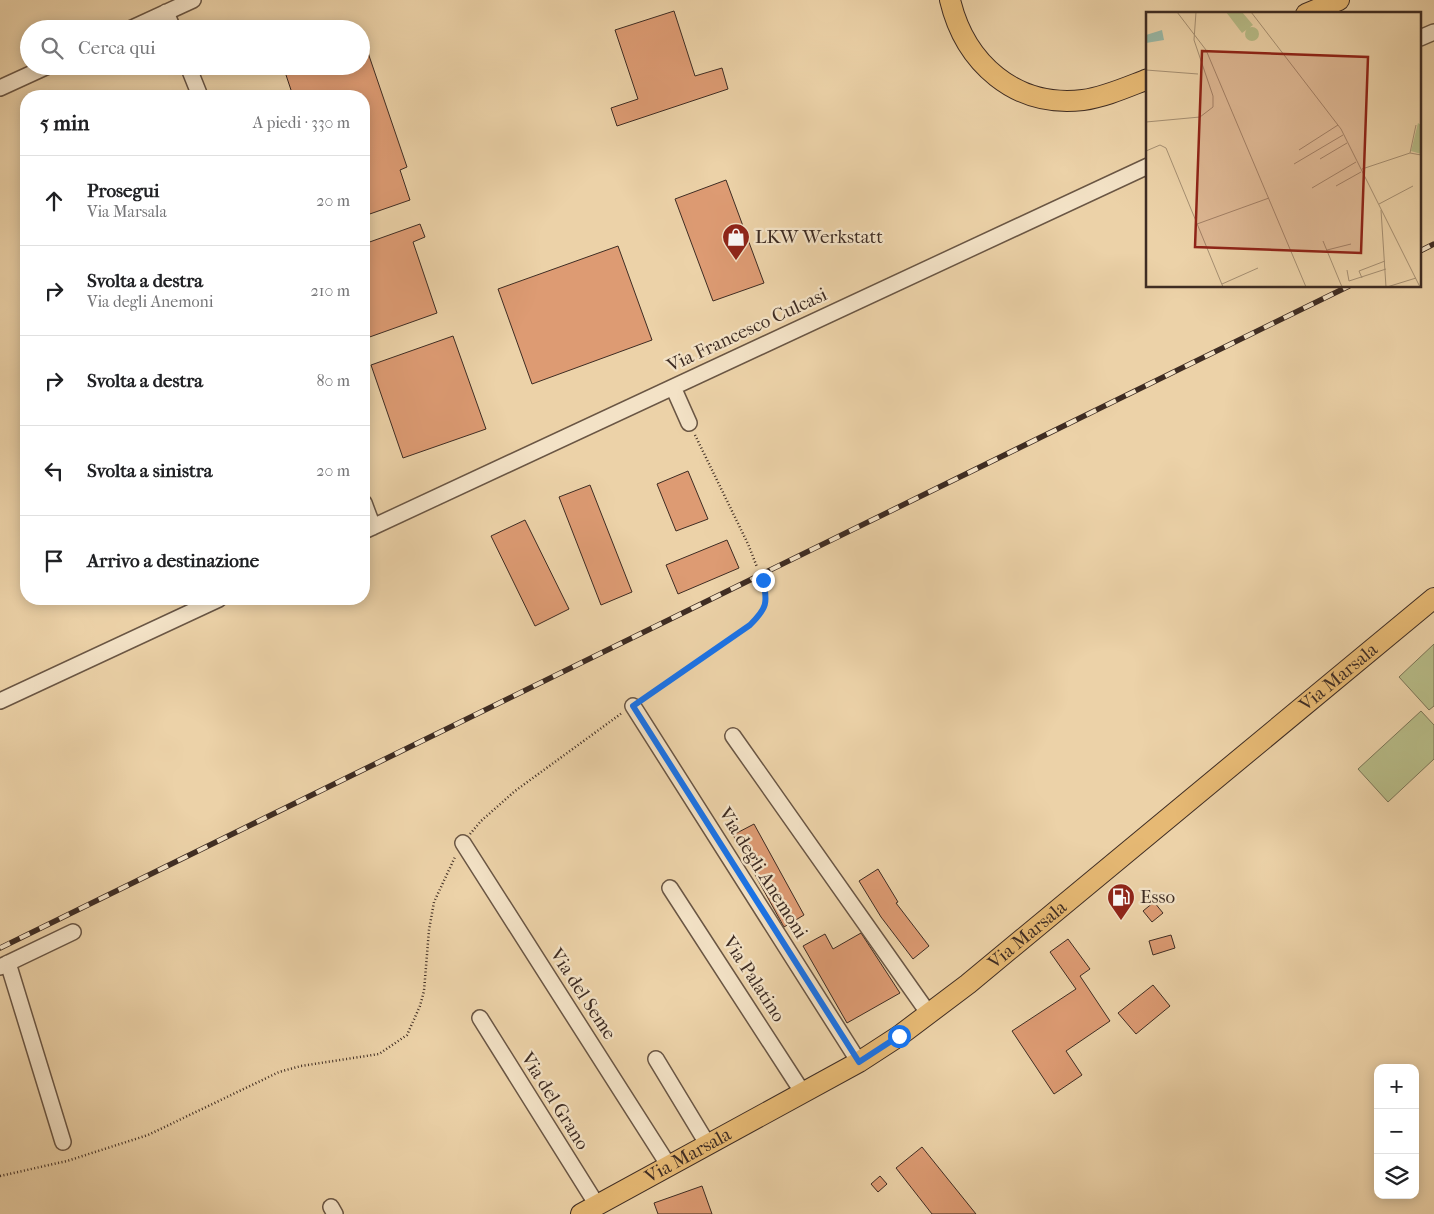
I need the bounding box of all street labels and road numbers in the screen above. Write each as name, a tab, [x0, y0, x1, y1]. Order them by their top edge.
street label: Via Francesco Culcasi	[663, 283, 831, 377]
street label: Via Marsala	[1294, 638, 1382, 717]
street label: Via degli Anemoni	[713, 803, 812, 943]
street label: Via Marsala	[983, 896, 1071, 974]
street label: Via Palatino	[718, 931, 790, 1026]
street label: Via del Seme	[545, 944, 621, 1044]
street label: Via del Grano	[516, 1047, 594, 1154]
street label: Via Marsala	[640, 1123, 735, 1188]

